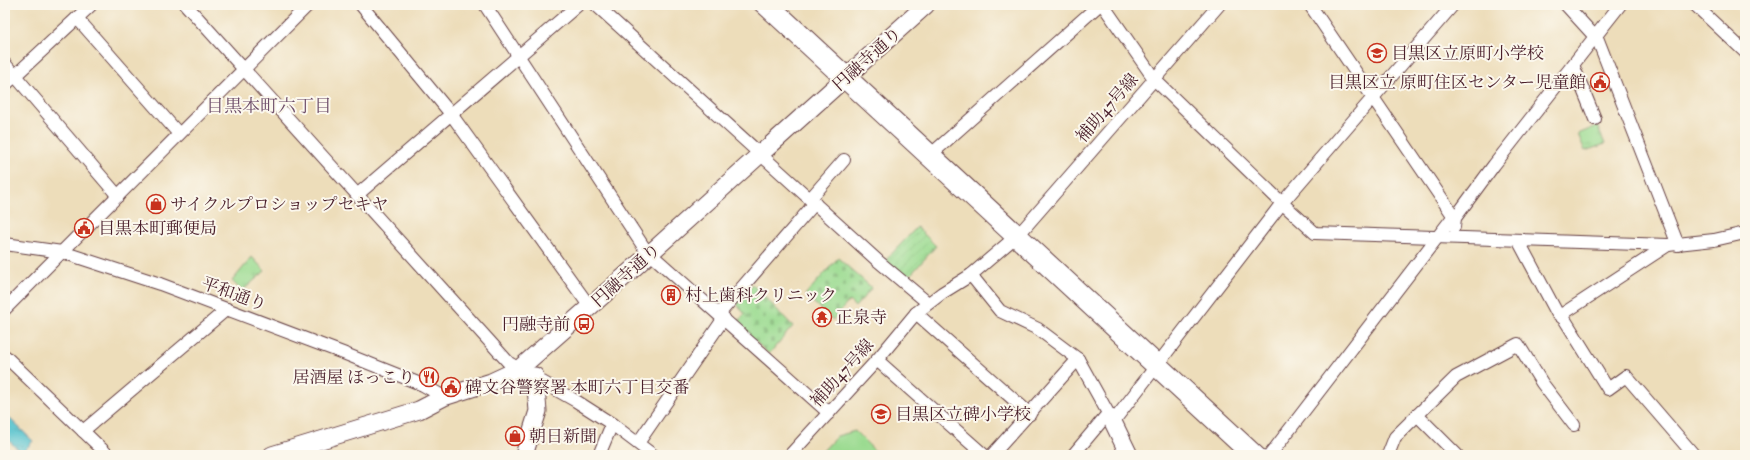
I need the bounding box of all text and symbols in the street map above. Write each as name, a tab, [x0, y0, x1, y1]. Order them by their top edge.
street label: 円融寺通り	[828, 23, 906, 95]
school or university icon: 目黒区立原町小学校	[1366, 42, 1388, 64]
place label: 目黒区立原町小学校	[1391, 43, 1544, 64]
street label: 補助47号線	[1071, 69, 1143, 147]
public building icon: 目黒区立 原町住区センター児童館	[1589, 71, 1611, 93]
place label: 目黒区立 原町住区センター児童館	[1328, 72, 1586, 93]
district label: 目黒本町六丁目	[206, 95, 332, 118]
shop icon: サイクルプロショップセキヤ	[145, 193, 167, 215]
place label: サイクルプロショップセキヤ	[170, 194, 388, 215]
public building icon: 目黒本町郵便局	[73, 217, 95, 239]
place label: 目黒本町郵便局	[98, 218, 217, 239]
street label: 円融寺通り	[587, 239, 665, 311]
street label: 平和通り	[198, 273, 270, 315]
building icon: 村上歯科クリニック	[660, 284, 682, 306]
place label: 村上歯科クリニック	[685, 285, 837, 306]
temple icon: 正泉寺	[811, 306, 833, 328]
place label: 正泉寺	[836, 307, 887, 328]
bus stop icon: 円融寺前	[573, 313, 595, 335]
place label: 円融寺前	[502, 314, 570, 335]
street label: 補助47号線	[806, 335, 878, 411]
restaurant icon: 居酒屋 ほっこり	[418, 366, 440, 388]
place label: 居酒屋 ほっこり	[292, 367, 415, 388]
public building icon: 碑文谷警察署 本町六丁目交番	[440, 376, 462, 398]
place label: 碑文谷警察署 本町六丁目交番	[465, 377, 690, 398]
school or university icon: 目黒区立碑小学校	[870, 403, 892, 425]
place label: 目黒区立碑小学校	[895, 404, 1031, 425]
shop icon: 朝日新聞	[504, 425, 526, 447]
place label: 朝日新聞	[529, 426, 597, 447]

